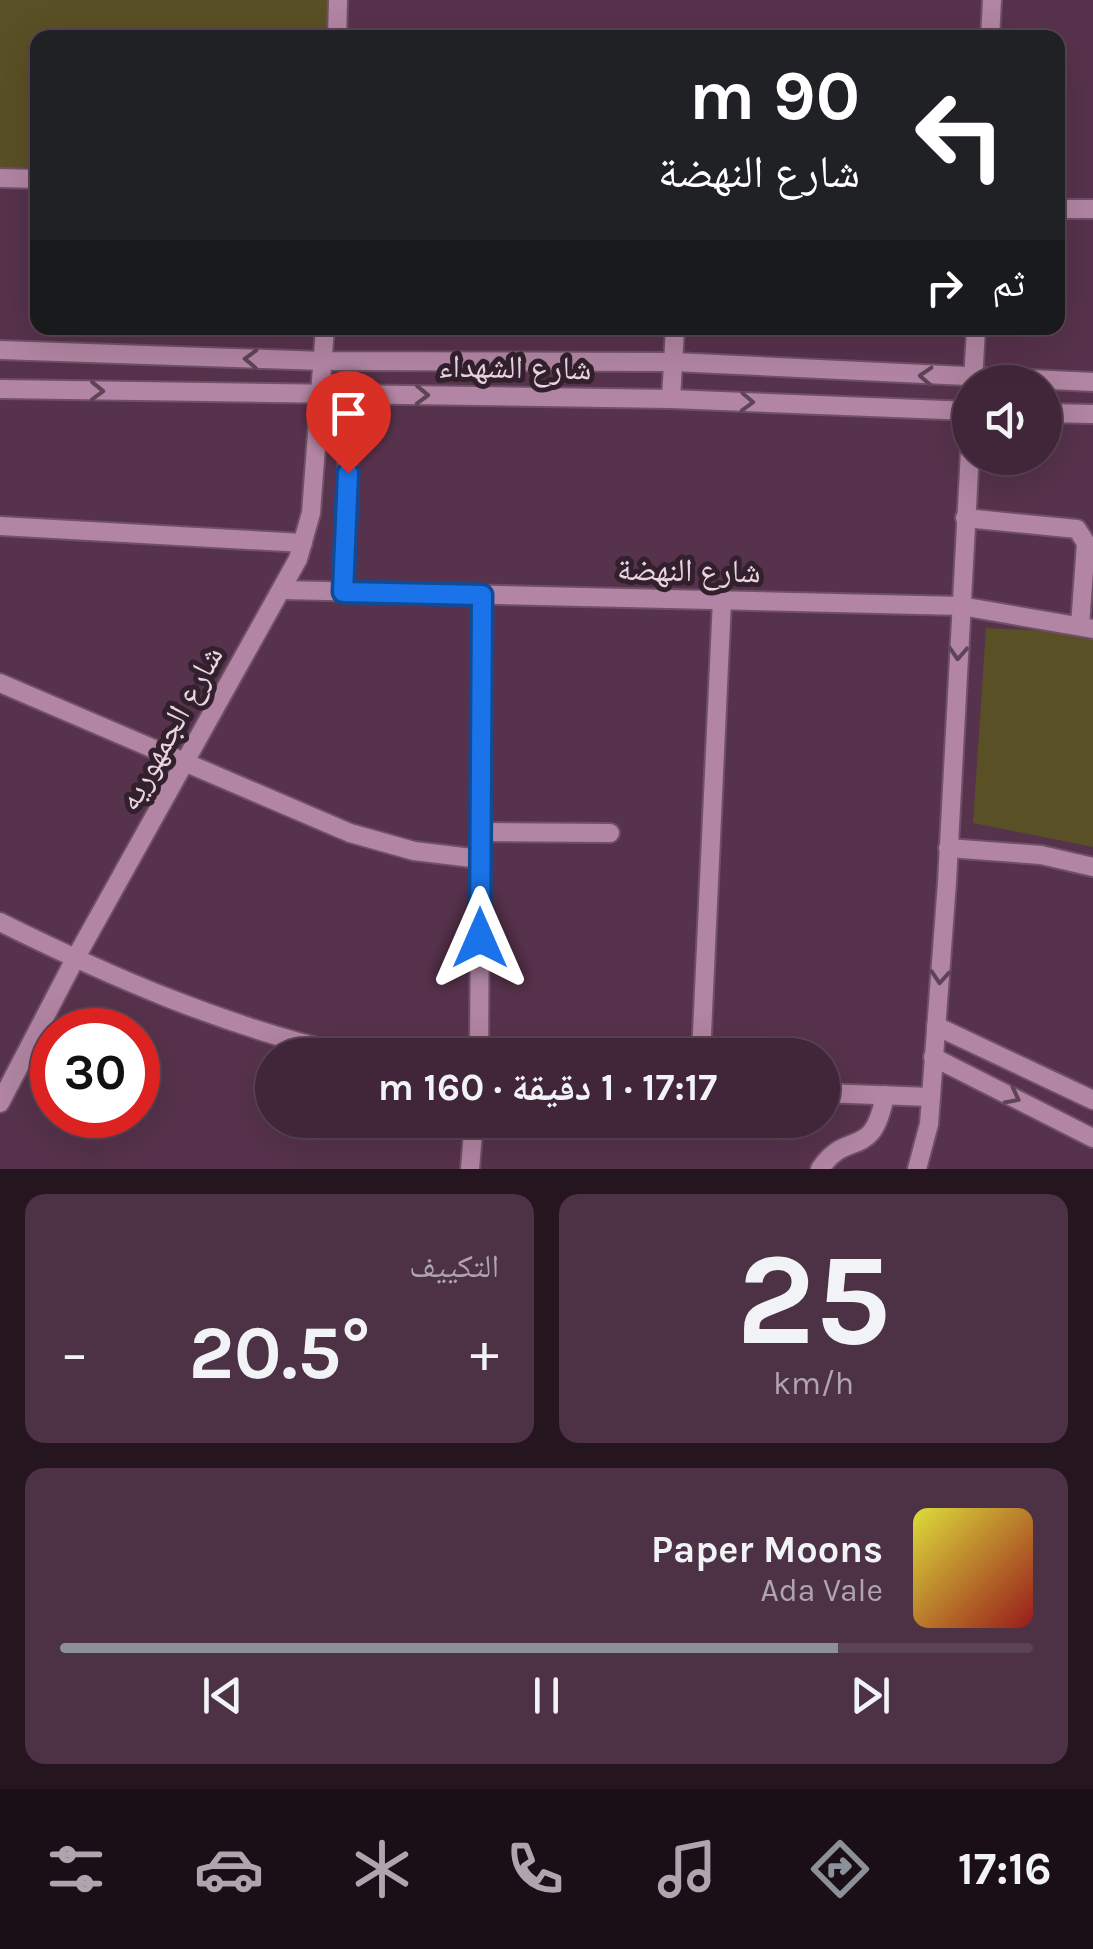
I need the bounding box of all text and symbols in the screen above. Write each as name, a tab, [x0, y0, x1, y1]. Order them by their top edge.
text: 90 m	[689, 55, 860, 137]
icon: left	[895, 70, 1025, 200]
text: شارع النهضة	[658, 146, 860, 198]
icon: right	[917, 260, 972, 315]
text: ثم	[992, 261, 1025, 306]
one-way arrow	[243, 348, 259, 369]
street label: شارع الشهداء	[438, 348, 592, 388]
map controls	[952, 365, 1062, 475]
button: sound	[952, 365, 1062, 475]
one-way arrow	[917, 366, 933, 387]
pin	[306, 371, 391, 474]
one-way arrow	[90, 381, 106, 402]
one-way arrow	[415, 385, 431, 406]
icon: arrive	[321, 386, 376, 441]
one-way arrow	[740, 391, 756, 412]
street label: شارع النهضة	[617, 551, 761, 591]
street label: شارع الجمهوريه	[110, 640, 232, 817]
one-way arrow	[948, 645, 969, 661]
position arrow	[428, 886, 532, 990]
one-way arrow	[929, 970, 951, 986]
speed limit sign: 30	[30, 1008, 160, 1138]
text: 17:17 · 1 دقيقة · 160 m	[378, 1065, 717, 1110]
one-way arrow	[1003, 1085, 1021, 1104]
text: 25	[736, 1224, 891, 1376]
text: التكييف	[409, 1248, 499, 1285]
text: 20.5°	[189, 1309, 370, 1397]
text: −	[60, 1321, 89, 1385]
text: +	[470, 1321, 499, 1385]
text: km/h	[773, 1365, 854, 1402]
text: Paper Moons	[651, 1527, 883, 1572]
text: Ada Vale	[760, 1572, 883, 1609]
icon: previous	[195, 1668, 250, 1723]
icon: pause	[519, 1668, 574, 1723]
icon: next	[843, 1668, 898, 1723]
icon: filters	[41, 1834, 111, 1904]
icon: car	[194, 1834, 264, 1904]
icon: climate	[347, 1834, 417, 1904]
icon: phone	[500, 1834, 570, 1904]
icon: music	[652, 1834, 722, 1904]
icon: directions	[805, 1834, 875, 1904]
text: 17:16	[958, 1843, 1052, 1895]

